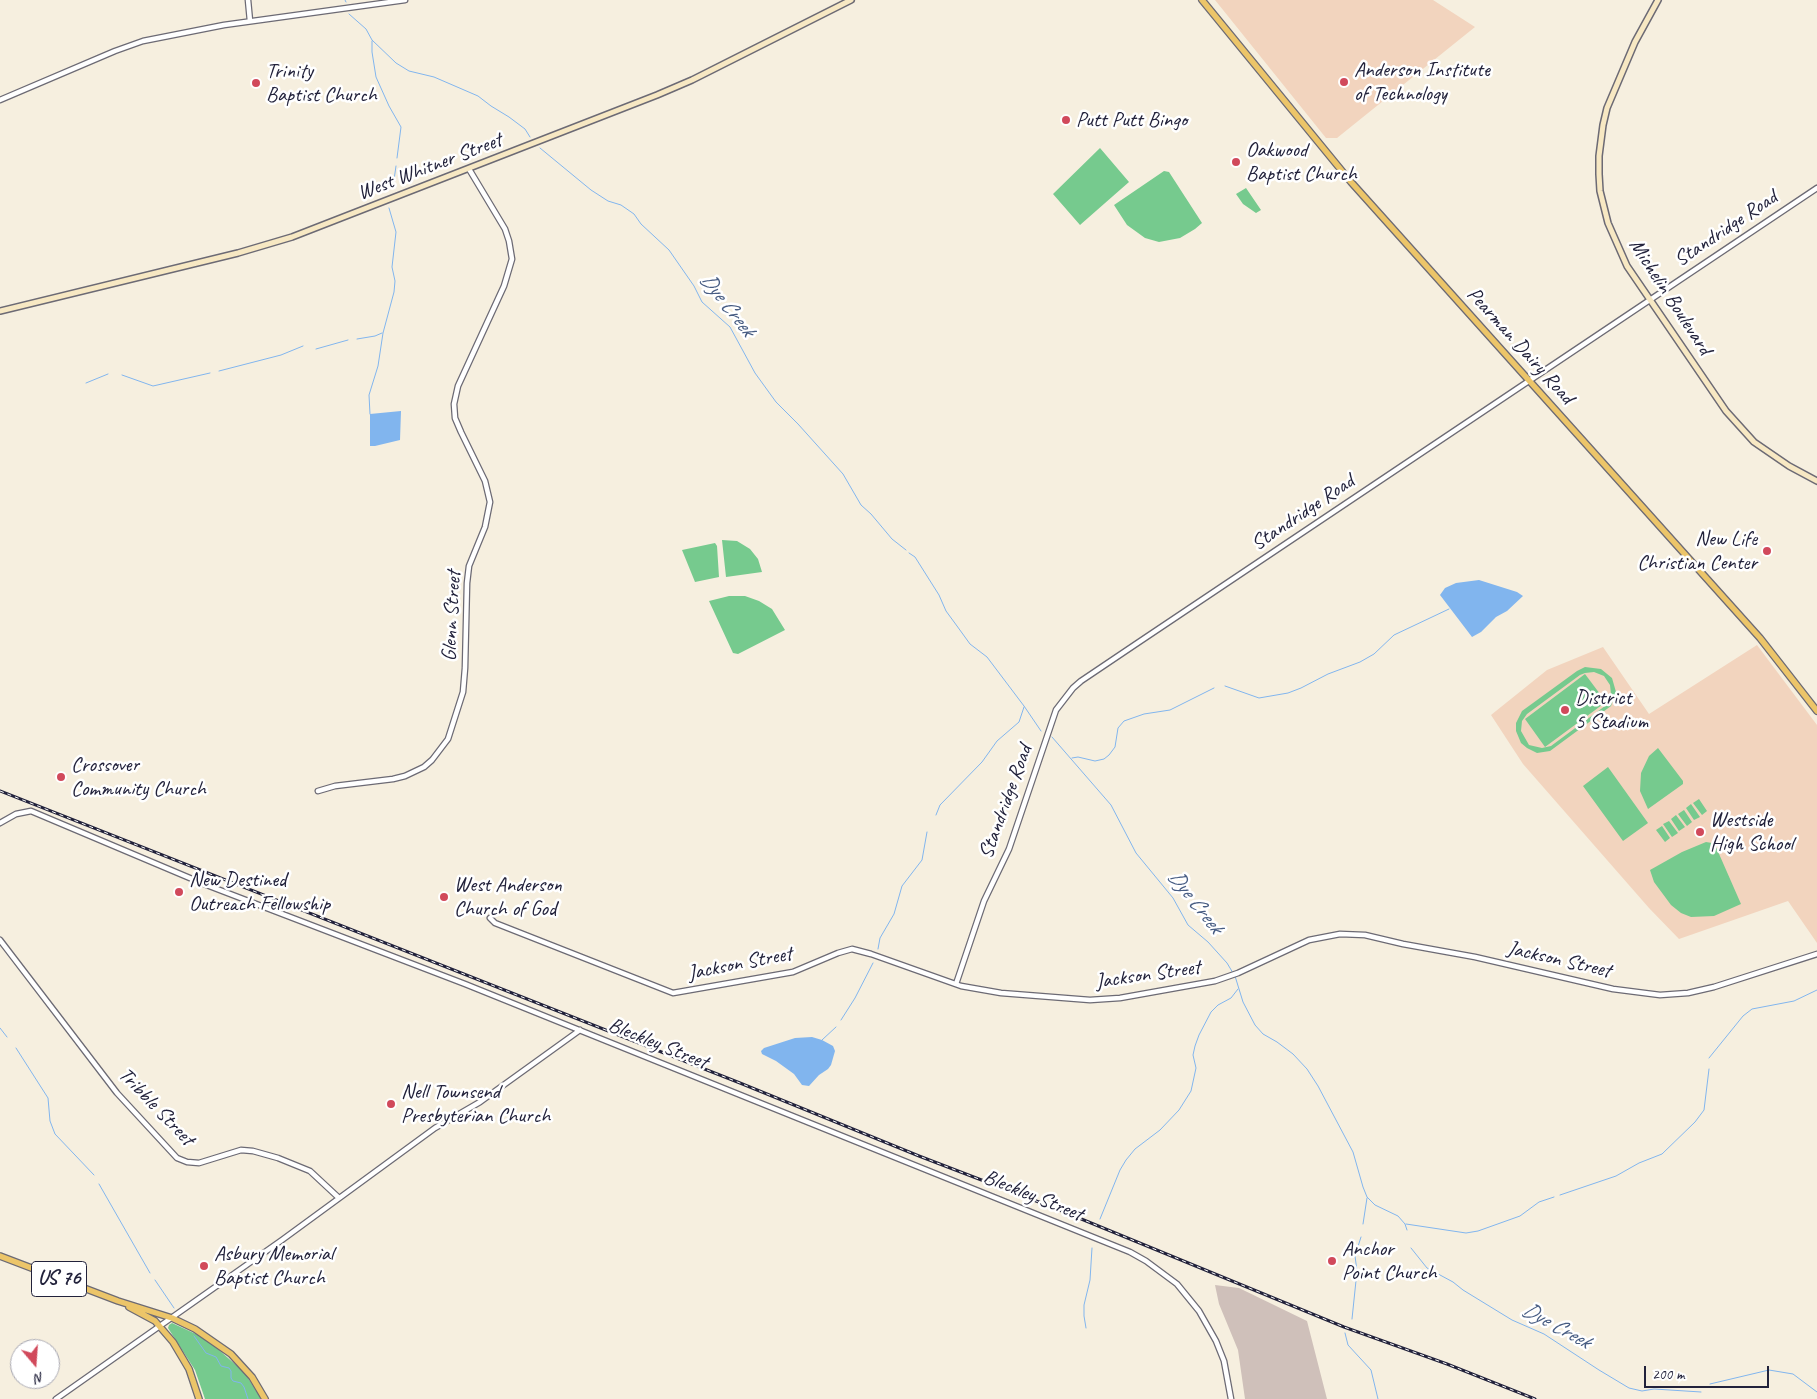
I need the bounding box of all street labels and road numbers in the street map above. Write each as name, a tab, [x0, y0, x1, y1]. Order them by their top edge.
street label: West Whitner Street	[354, 128, 506, 206]
street label: Standridge Road	[1670, 185, 1782, 273]
street label: Michelin Boulevard	[1623, 234, 1717, 360]
street label: Pearman Dairy Road	[1461, 282, 1579, 410]
street label: Standridge Road	[1247, 469, 1359, 557]
street label: Glenn Street	[437, 570, 467, 662]
street label: Standridge Road	[974, 742, 1038, 862]
street label: Jackson Street	[1505, 936, 1613, 984]
street label: Jackson Street	[686, 942, 794, 986]
street label: Jackson Street	[1094, 955, 1202, 995]
street label: Bleckley Street	[605, 1013, 711, 1075]
street label: Tribble Street	[113, 1063, 199, 1151]
street label: Bleckley Street	[980, 1165, 1086, 1227]
road number: US 76	[32, 1262, 86, 1296]

